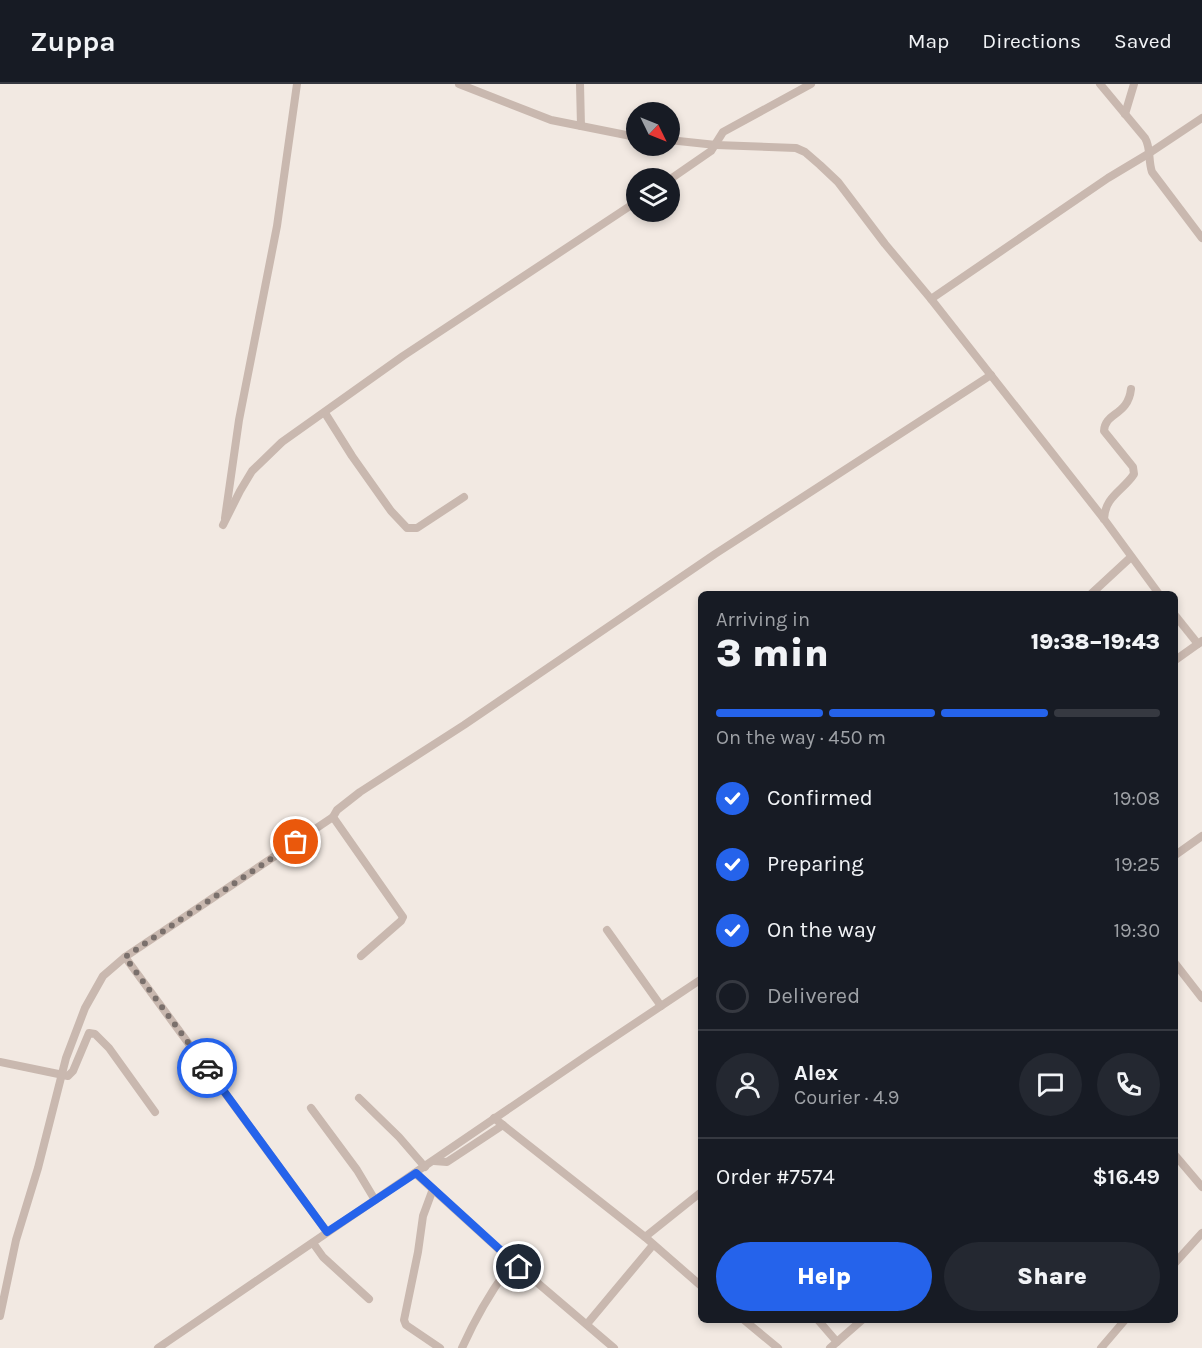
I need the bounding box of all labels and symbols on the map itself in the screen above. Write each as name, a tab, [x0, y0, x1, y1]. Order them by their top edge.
north arrow	[626, 102, 680, 156]
pin	[270, 816, 321, 867]
courier	[177, 1038, 237, 1098]
pin	[493, 1241, 544, 1292]

